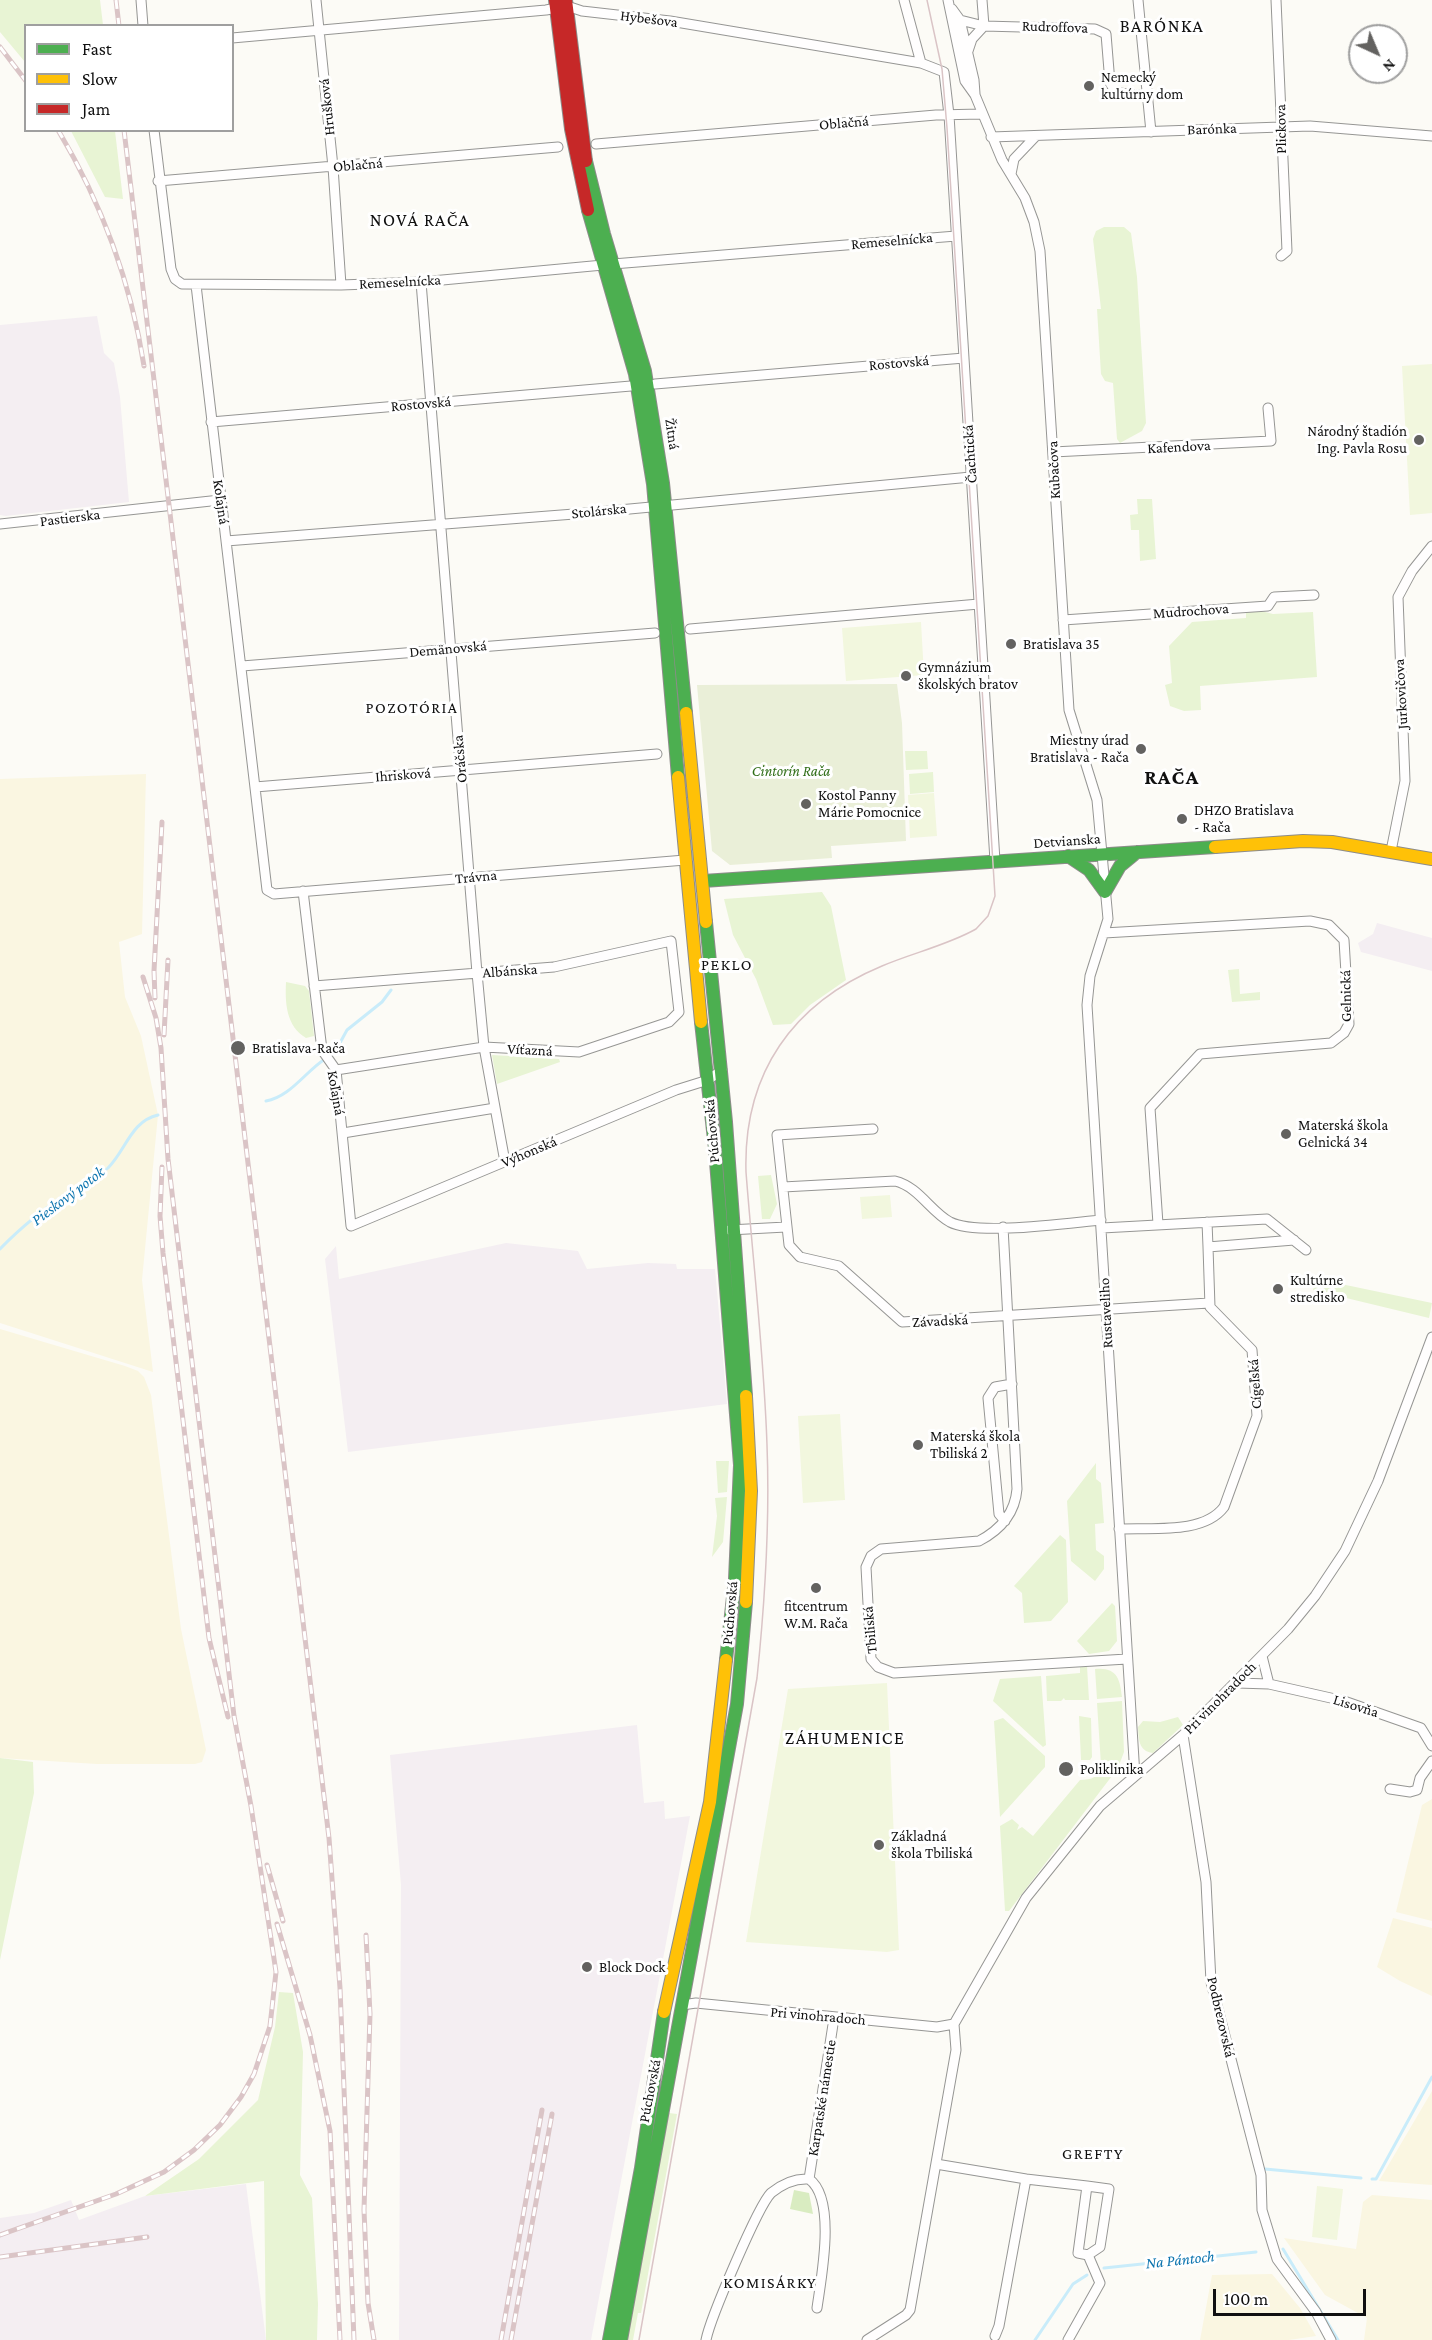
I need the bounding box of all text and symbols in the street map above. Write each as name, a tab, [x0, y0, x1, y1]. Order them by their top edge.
street label: Hybešova	[619, 7, 679, 31]
district label: BARÓNKA	[1120, 15, 1204, 37]
street label: Rudroffova	[1022, 17, 1088, 37]
legend	[24, 24, 234, 132]
north arrow	[1348, 24, 1408, 84]
text: Fast	[82, 39, 112, 59]
text: N	[1380, 56, 1399, 76]
place label: Nemecký kultúrny dom	[1101, 68, 1183, 103]
text: Slow	[82, 69, 117, 89]
street label: Hrušková	[315, 78, 339, 136]
marker: Nemecký kultúrny dom	[1082, 79, 1096, 93]
text: Jam	[82, 99, 110, 119]
street label: Plickova	[1272, 104, 1290, 154]
street label: Oblačná	[818, 112, 870, 134]
street label: Barónka	[1187, 119, 1237, 139]
street label: Oblačná	[332, 154, 384, 176]
district label: NOVÁ RAČA	[370, 209, 470, 231]
street label: Remeselnícka	[850, 228, 934, 254]
street label: Remeselnícka	[359, 271, 441, 293]
street label: Rostovská	[868, 351, 930, 375]
street label: Rostovská	[390, 392, 452, 416]
street label: Žitná	[661, 417, 683, 451]
place label: Národný štadión Ing. Pavla Rosu	[1307, 422, 1407, 457]
street label: Čachtická	[959, 424, 981, 484]
marker: Národný štadión Ing. Pavla Rosu	[1412, 433, 1426, 447]
street label: Kafendova	[1147, 436, 1211, 458]
street label: Kubačova	[1043, 440, 1065, 500]
street label: Koľajná	[209, 478, 233, 526]
street label: Stolárska	[571, 499, 627, 523]
street label: Pastierska	[39, 505, 101, 531]
street label: Mudrochova	[1152, 599, 1230, 623]
place label: Bratislava 35	[1023, 635, 1100, 653]
street label: Demänovská	[408, 637, 488, 661]
marker: Bratislava 35	[1004, 637, 1018, 651]
place label: Gymnázium školských bratov	[918, 658, 1018, 693]
street label: Jurkovičova	[1390, 658, 1412, 730]
marker: Gymnázium školských bratov	[899, 669, 913, 683]
district label: POZOTÓRIA	[366, 698, 458, 718]
place label: Miestny úrad Bratislava - Rača	[1030, 731, 1129, 766]
street label: Oráčska	[449, 734, 471, 784]
marker: Miestny úrad Bratislava - Rača	[1134, 742, 1148, 756]
park label: Cintorín Rača	[752, 762, 830, 780]
street label: Ihrisková	[374, 764, 432, 786]
district label: RAČA	[1144, 765, 1200, 791]
place label: Kostol Panny Márie Pomocnice	[818, 786, 921, 821]
marker: Kostol Panny Márie Pomocnice	[799, 797, 813, 811]
place label: DHZO Bratislava - Rača	[1194, 801, 1294, 836]
marker: DHZO Bratislava - Rača	[1175, 812, 1189, 826]
street label: Detvianska	[1033, 830, 1101, 852]
street label: Trávna	[454, 866, 498, 888]
district label: PEKLO	[701, 955, 753, 975]
street label: Albánska	[482, 960, 538, 982]
street label: Gelnická	[1337, 970, 1355, 1022]
marker: Bratislava-Rača	[229, 1039, 247, 1057]
place label: Bratislava-Rača	[252, 1039, 345, 1057]
street label: Víťazná	[507, 1040, 553, 1060]
street label: Koľajná	[323, 1069, 349, 1117]
street label: Púchovská	[700, 1098, 724, 1164]
place label: Materská škola Gelnická 34	[1298, 1116, 1388, 1151]
marker: Materská škola Gelnická 34	[1279, 1127, 1293, 1141]
street label: Výhonská	[498, 1132, 560, 1172]
water label: Pieskový potok	[28, 1162, 108, 1230]
place label: Kultúrne stredisko	[1290, 1271, 1345, 1306]
street label: Rustaveliho	[1095, 1277, 1117, 1349]
marker: Kultúrne stredisko	[1271, 1282, 1285, 1296]
street label: Závadská	[911, 1311, 969, 1331]
street label: Cígeľská	[1244, 1358, 1266, 1410]
place label: Materská škola Tbiliská 2	[930, 1427, 1020, 1462]
marker: Materská škola Tbiliská 2	[911, 1438, 925, 1452]
street label: Púchovská	[718, 1580, 742, 1646]
marker: fitcentrum W.M. Rača	[809, 1581, 823, 1595]
place label: fitcentrum W.M. Rača	[784, 1597, 848, 1632]
street label: Tbiliská	[859, 1606, 881, 1654]
street label: Pri vinohradoch	[1180, 1658, 1260, 1738]
street label: Lisovňa	[1331, 1691, 1381, 1721]
district label: ZÁHUMENICE	[785, 1727, 905, 1749]
marker: Poliklinika	[1057, 1760, 1075, 1778]
place label: Poliklinika	[1080, 1760, 1144, 1778]
place label: Základná škola Tbiliská	[891, 1827, 973, 1862]
marker: Základná škola Tbiliská	[872, 1838, 886, 1852]
place label: Block Dock	[599, 1958, 665, 1976]
marker: Block Dock	[580, 1960, 594, 1974]
street label: Podbrezovská	[1203, 1975, 1239, 2059]
street label: Pri vinohradoch	[770, 2003, 866, 2029]
street label: Karpatské námestie	[804, 2038, 840, 2158]
street label: Púchovská	[635, 2058, 665, 2124]
district label: GREFTY	[1062, 2144, 1124, 2164]
water label: Na Pántoch	[1145, 2247, 1215, 2273]
district label: KOMISÁRKY	[723, 2273, 817, 2293]
scale bar	[1216, 2277, 1369, 2315]
text: 100 m	[1224, 2289, 1268, 2309]

